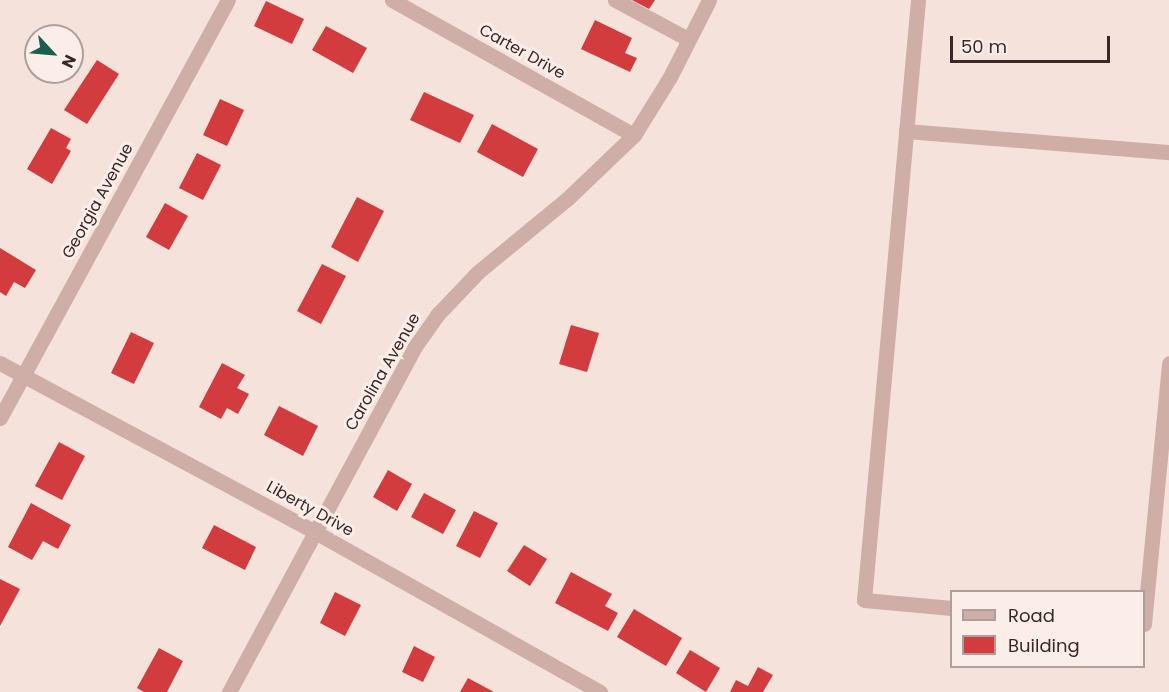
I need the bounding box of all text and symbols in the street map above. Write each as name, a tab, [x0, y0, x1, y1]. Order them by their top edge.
street label: Carter Drive	[476, 21, 568, 83]
north arrow	[24, 24, 84, 84]
scale bar	[953, 24, 1114, 62]
text: 50 m	[961, 34, 1007, 59]
text: N	[56, 51, 82, 72]
street label: Georgia Avenue	[58, 140, 138, 262]
street label: Carolina Avenue	[342, 310, 424, 434]
street label: Liberty Drive	[263, 477, 357, 541]
legend	[950, 590, 1145, 668]
text: Road	[1008, 603, 1055, 628]
text: Building	[1008, 633, 1080, 658]

